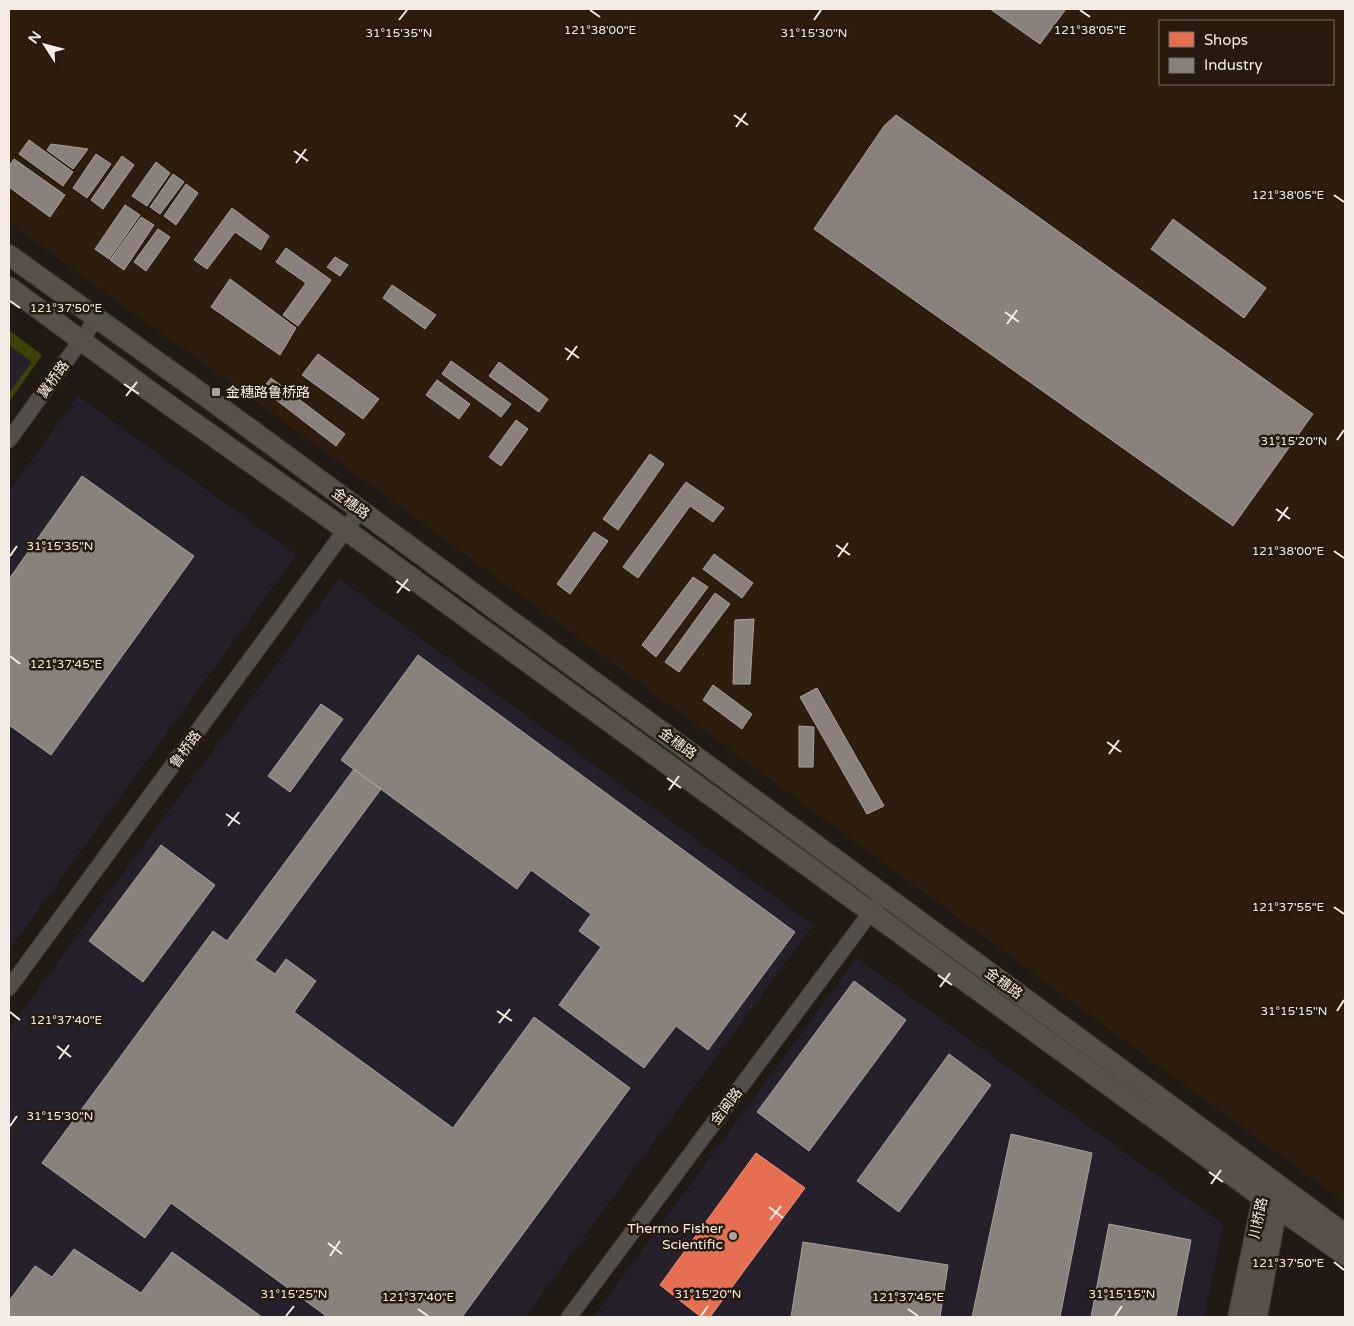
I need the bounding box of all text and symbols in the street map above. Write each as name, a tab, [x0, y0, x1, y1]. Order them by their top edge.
north arrow	[20, 20, 70, 70]
legend	[1159, 20, 1334, 85]
text: 121°38'00"E	[564, 23, 637, 37]
text: 121°38'05"E	[1054, 23, 1127, 37]
text: 31°15'35"N	[366, 26, 433, 40]
text: 31°15'30"N	[781, 26, 848, 40]
text: N	[25, 28, 45, 47]
text: Shops	[1204, 31, 1248, 49]
text: Industry	[1204, 56, 1263, 74]
text: 121°38'05"E	[1252, 188, 1325, 202]
text: 121°37'50"E	[30, 301, 103, 315]
street label: 冀桥路	[34, 357, 73, 401]
place label: 金穗路鲁桥路	[226, 384, 310, 401]
marker: 金穗路鲁桥路	[210, 386, 222, 398]
text: 31°15'20"N	[1261, 434, 1328, 448]
street label: 金穗路	[329, 484, 373, 523]
text: 31°15'35"N	[27, 539, 94, 553]
text: 121°38'00"E	[1252, 544, 1325, 558]
text: 121°37'45"E	[30, 657, 103, 671]
street label: 金穗路	[656, 724, 700, 763]
street label: 鲁桥路	[166, 727, 205, 771]
text: 121°37'55"E	[1252, 900, 1325, 914]
street label: 金穗路	[982, 964, 1026, 1003]
text: 31°15'15"N	[1261, 1004, 1328, 1018]
text: 121°37'40"E	[30, 1013, 103, 1027]
street label: 金闽路	[707, 1084, 746, 1128]
text: 31°15'30"N	[27, 1109, 94, 1123]
street label: 川桥路	[1246, 1196, 1271, 1240]
place label: Thermo Fisher Scientific	[627, 1220, 724, 1253]
marker: Thermo Fisher Scientific	[727, 1230, 739, 1242]
text: 121°37'50"E	[1252, 1256, 1325, 1270]
text: 31°15'25"N	[261, 1287, 328, 1301]
text: 31°15'20"N	[675, 1287, 742, 1301]
text: 31°15'15"N	[1089, 1287, 1156, 1301]
text: 121°37'40"E	[382, 1290, 455, 1304]
text: 121°37'45"E	[872, 1290, 945, 1304]

